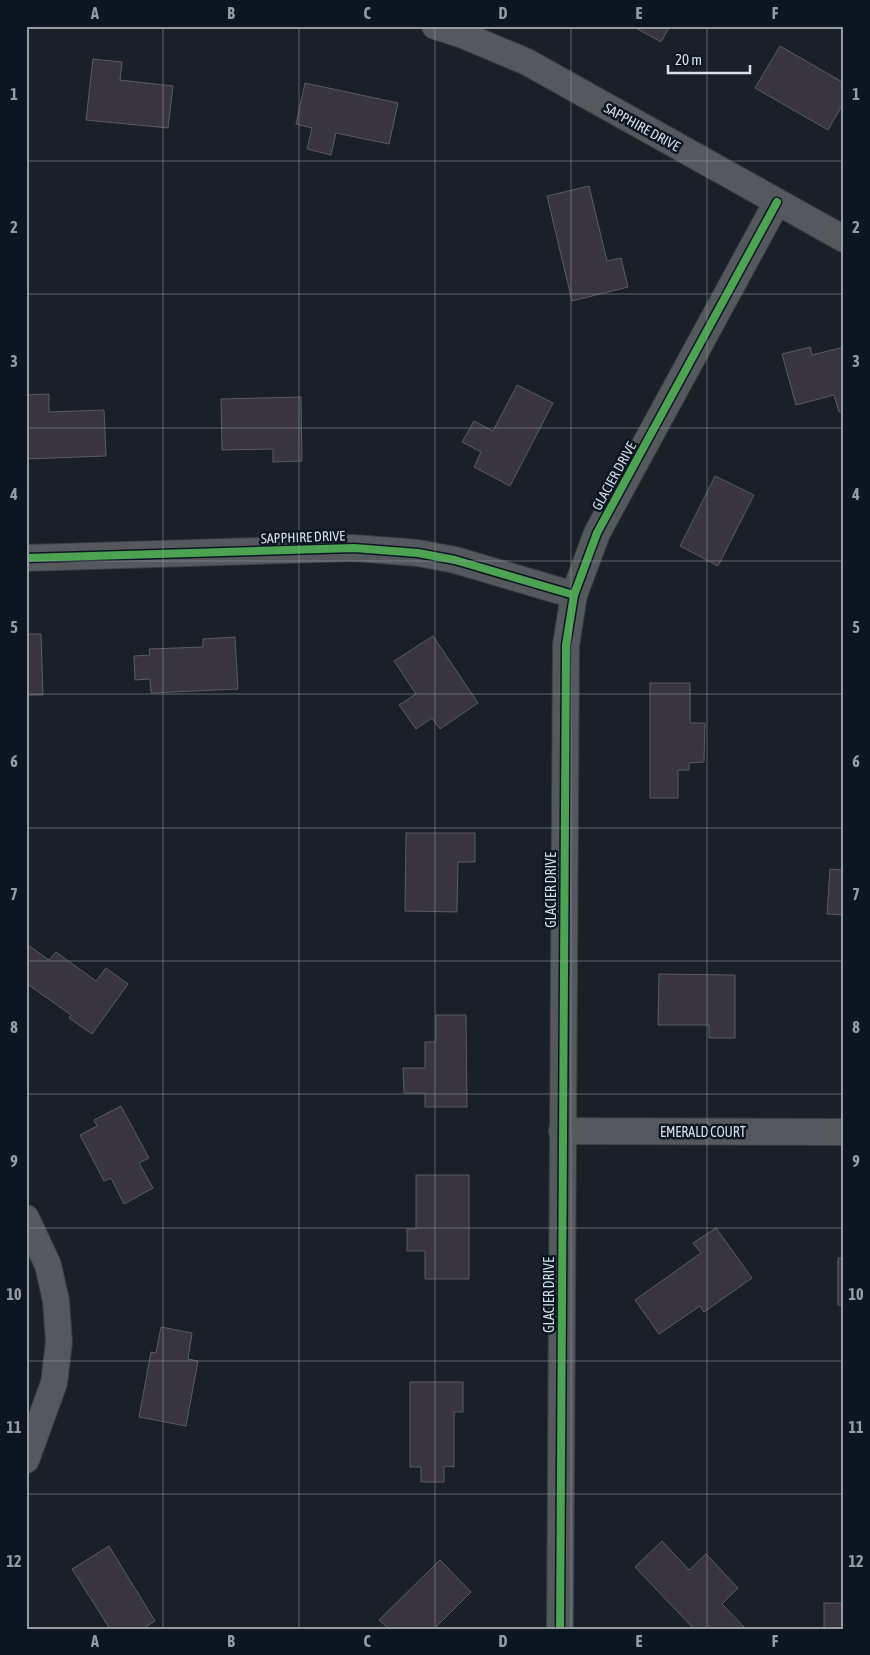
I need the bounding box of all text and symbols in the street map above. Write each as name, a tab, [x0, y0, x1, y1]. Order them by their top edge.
text: A	[90, 4, 99, 22]
text: B	[227, 4, 235, 22]
text: C	[363, 4, 371, 22]
text: D	[499, 4, 508, 22]
text: E	[636, 4, 643, 22]
text: F	[772, 4, 779, 22]
scale bar	[668, 42, 750, 74]
text: 20 m	[675, 51, 702, 68]
text: 1	[10, 85, 18, 103]
text: 1	[852, 85, 860, 103]
street label: SAPPHIRE DRIVE	[601, 100, 683, 154]
text: 2	[10, 218, 18, 236]
text: 2	[852, 218, 860, 236]
text: 3	[10, 352, 18, 370]
text: 3	[852, 352, 860, 370]
street label: GLACIER DRIVE	[589, 439, 639, 513]
text: 4	[9, 485, 18, 503]
text: 4	[851, 485, 860, 503]
street label: SAPPHIRE DRIVE	[261, 528, 345, 546]
text: 5	[10, 618, 18, 636]
text: 5	[852, 618, 860, 636]
text: 6	[10, 752, 18, 770]
text: 6	[852, 752, 860, 770]
street label: GLACIER DRIVE	[543, 852, 559, 928]
text: 7	[10, 885, 18, 903]
text: 7	[852, 885, 860, 903]
text: 8	[10, 1018, 18, 1036]
text: 8	[852, 1018, 860, 1036]
street label: EMERALD COURT	[660, 1124, 746, 1140]
text: 9	[10, 1152, 18, 1170]
text: 9	[852, 1152, 860, 1170]
street label: GLACIER DRIVE	[541, 1257, 557, 1333]
text: 10	[6, 1285, 22, 1303]
text: 10	[848, 1285, 864, 1303]
text: 11	[6, 1418, 22, 1436]
text: 11	[848, 1418, 864, 1436]
text: 12	[6, 1552, 22, 1570]
text: 12	[848, 1552, 864, 1570]
text: A	[90, 1632, 99, 1650]
text: B	[227, 1632, 235, 1650]
text: C	[363, 1632, 371, 1650]
text: D	[499, 1632, 508, 1650]
text: E	[636, 1632, 643, 1650]
text: F	[772, 1632, 779, 1650]

